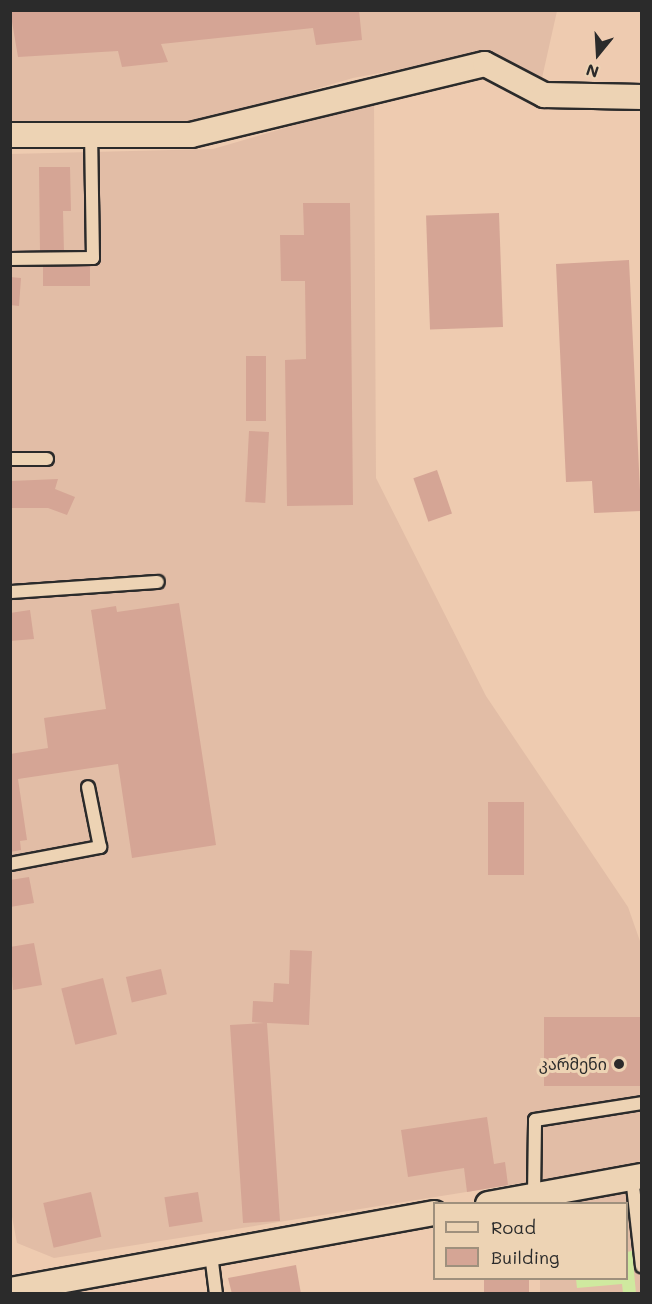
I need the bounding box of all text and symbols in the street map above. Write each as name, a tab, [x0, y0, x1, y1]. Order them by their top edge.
north arrow	[568, 24, 628, 84]
text: N	[583, 60, 601, 83]
place label: კარმენი	[539, 1054, 607, 1074]
marker: კარმენი	[612, 1057, 626, 1071]
legend	[433, 1202, 628, 1280]
text: Road	[491, 1215, 536, 1239]
text: Building	[491, 1245, 559, 1269]

